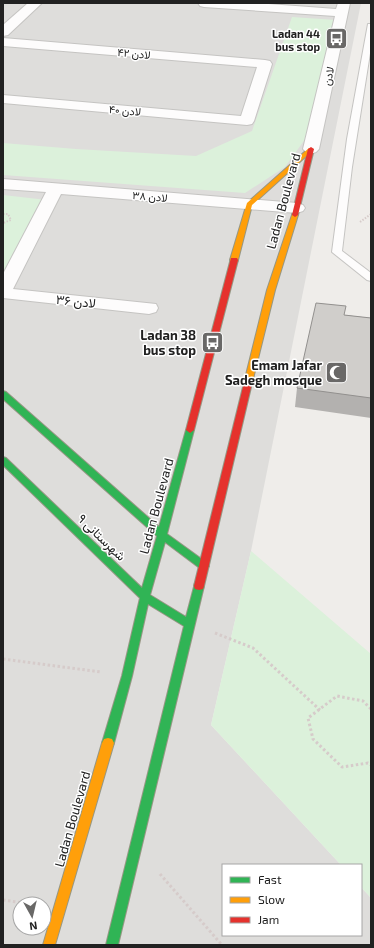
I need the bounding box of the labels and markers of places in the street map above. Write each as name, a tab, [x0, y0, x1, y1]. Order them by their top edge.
bus stop icon: Ladan 44 bus stop	[323, 26, 349, 52]
place label: Ladan 44 bus stop	[272, 27, 320, 53]
place label: Ladan 38 bus stop	[140, 327, 196, 358]
bus stop icon: Ladan 38 bus stop	[199, 329, 225, 355]
place label: Emam Jafar Sadegh mosque	[225, 357, 322, 388]
mosque icon: Emam Jafar Sadegh mosque	[324, 359, 350, 385]

